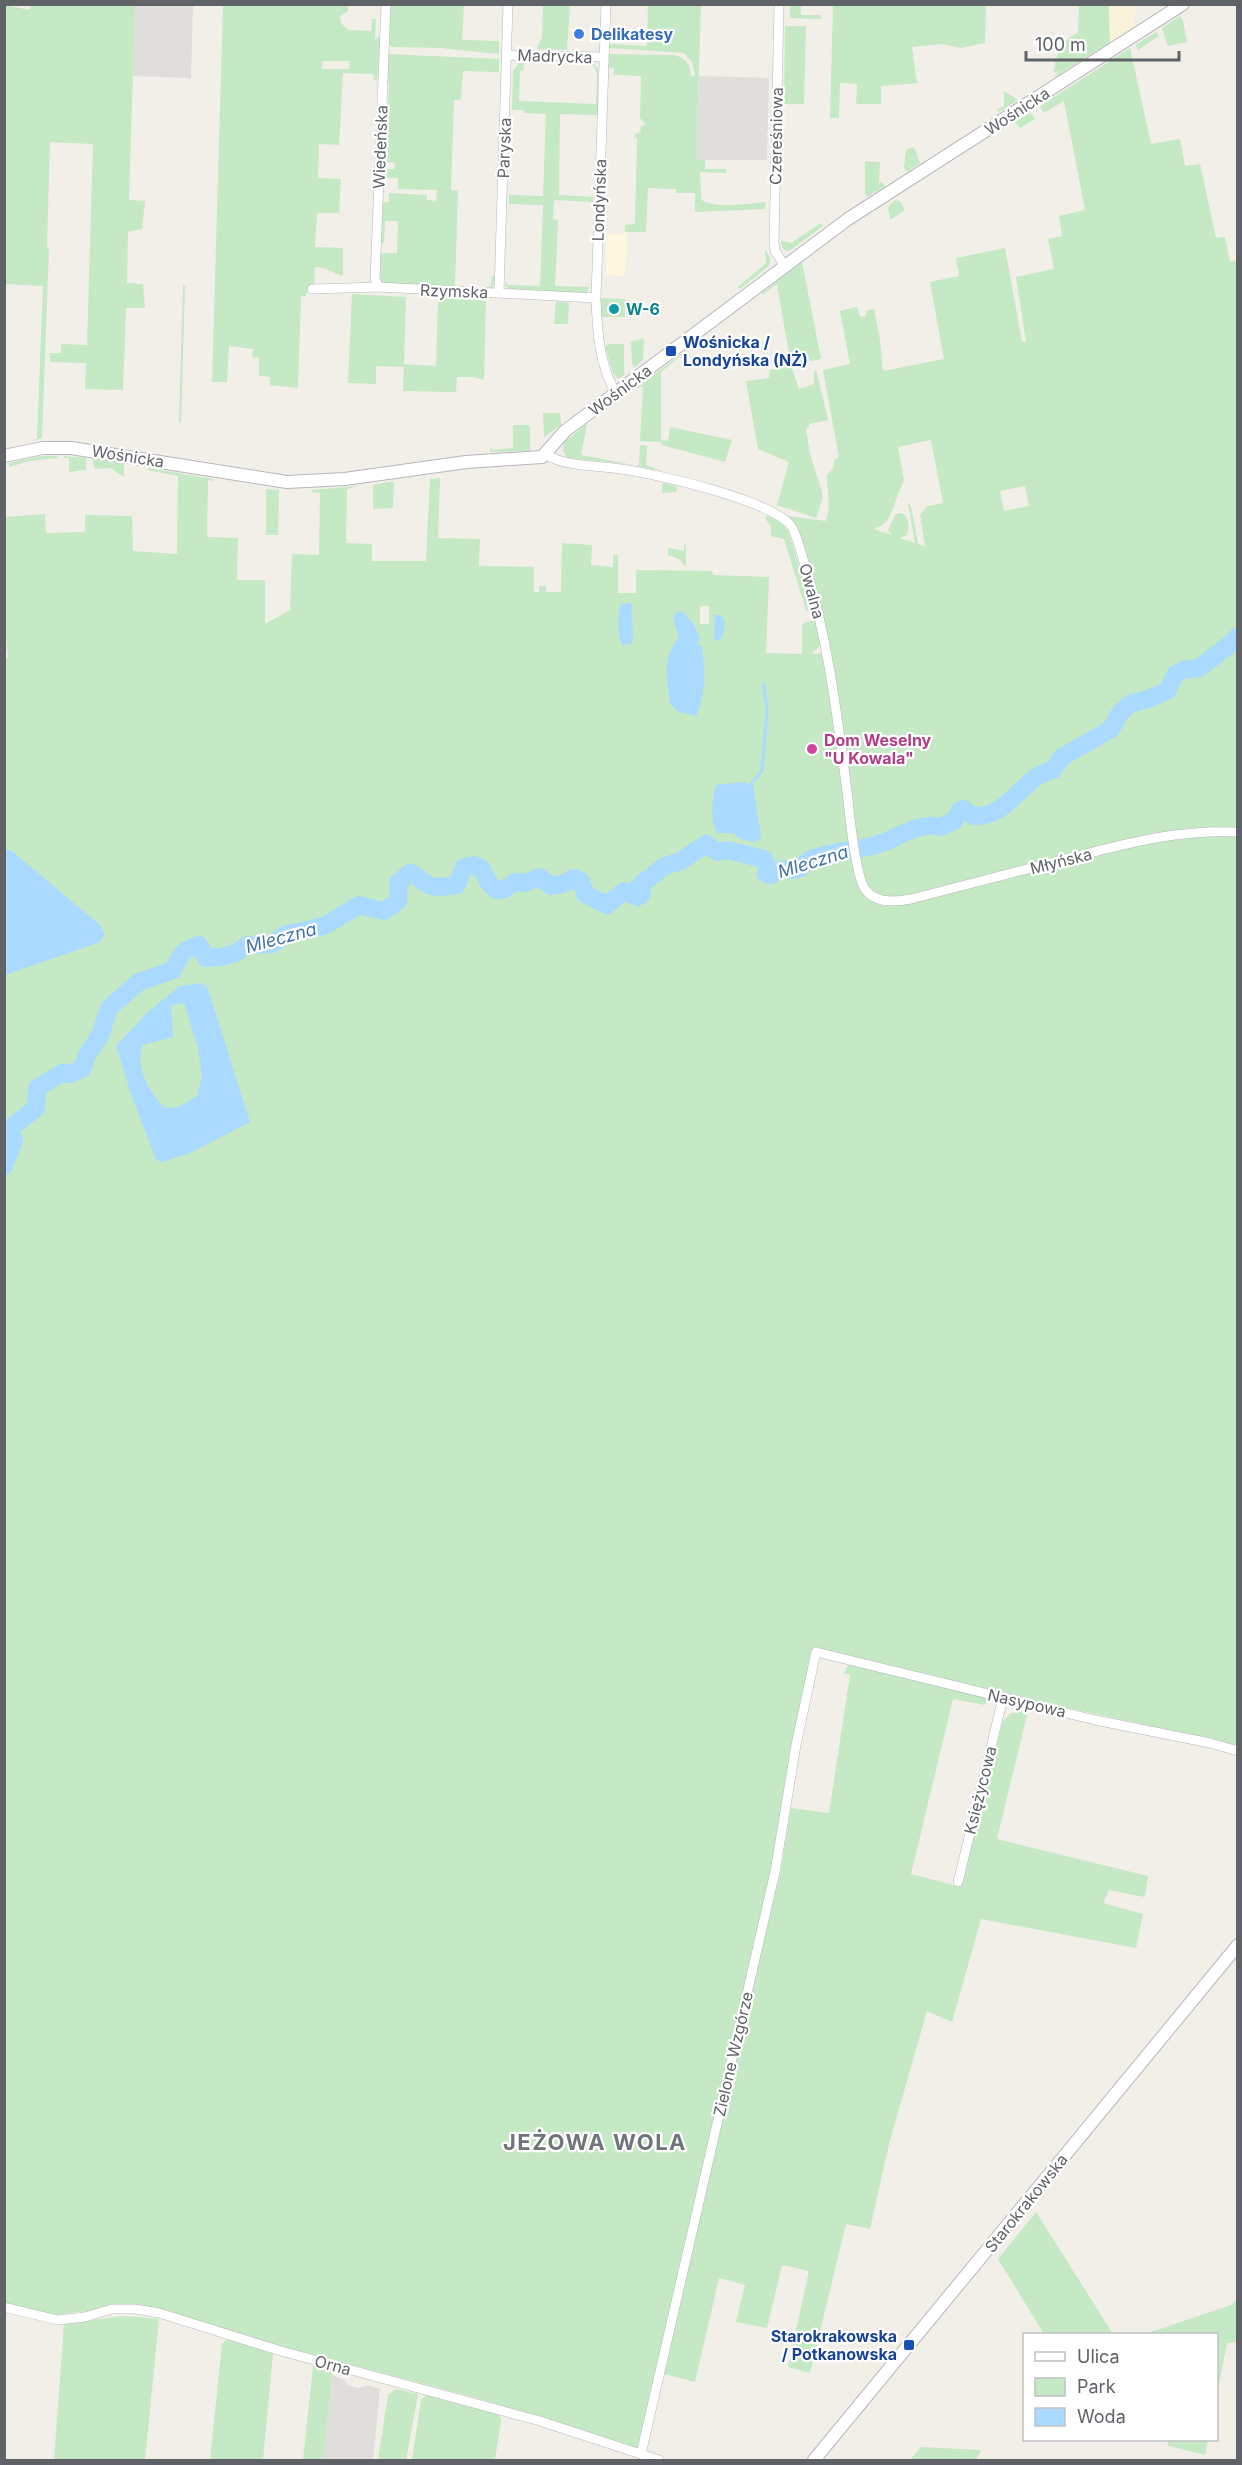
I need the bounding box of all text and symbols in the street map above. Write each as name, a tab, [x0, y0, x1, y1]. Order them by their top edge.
place label: Delikatesy	[591, 24, 674, 44]
scale bar	[1026, 24, 1179, 62]
marker: Delikatesy	[572, 27, 586, 41]
text: 100 m	[1035, 34, 1086, 55]
street label: Madrycka	[517, 45, 593, 67]
street label: Wośnicka	[981, 83, 1053, 139]
street label: Czereśniowa	[765, 87, 787, 185]
street label: Wiedeńska	[369, 105, 391, 189]
street label: Paryska	[493, 117, 515, 179]
street label: Londyńska	[588, 158, 610, 242]
street label: Rzymska	[419, 280, 489, 302]
place label: W-6	[626, 299, 660, 319]
marker: W-6	[607, 302, 621, 316]
place label: Wośnicka / Londyńska (NŻ)	[683, 332, 808, 370]
marker: Wośnicka / Londyńska (NŻ)	[664, 344, 678, 358]
street label: Wośnicka	[585, 360, 655, 420]
street label: Wośnicka	[90, 440, 166, 472]
street label: Owalna	[795, 561, 829, 621]
place label: Dom Weselny "U Kowala"	[824, 730, 932, 768]
marker: Dom Weselny "U Kowala"	[805, 742, 819, 756]
water label: Mleczna	[775, 841, 851, 882]
street label: Młyńska	[1028, 844, 1094, 878]
water label: Mleczna	[243, 918, 319, 957]
street label: Nasypowa	[986, 1684, 1068, 1722]
street label: Księżycowa	[959, 1744, 1001, 1836]
street label: Zielone Wzgórze	[709, 1990, 757, 2118]
district label: JEŻOWA WOLA	[503, 2129, 687, 2155]
street label: Starokrakowska	[980, 2150, 1072, 2256]
place label: Starokrakowska / Potkanowska	[771, 2326, 897, 2364]
legend	[1023, 2333, 1218, 2441]
marker: Starokrakowska / Potkanowska	[902, 2338, 916, 2352]
text: Ulica	[1077, 2346, 1120, 2367]
street label: Orna	[313, 2351, 353, 2379]
text: Park	[1077, 2376, 1116, 2397]
text: Woda	[1077, 2406, 1126, 2427]

